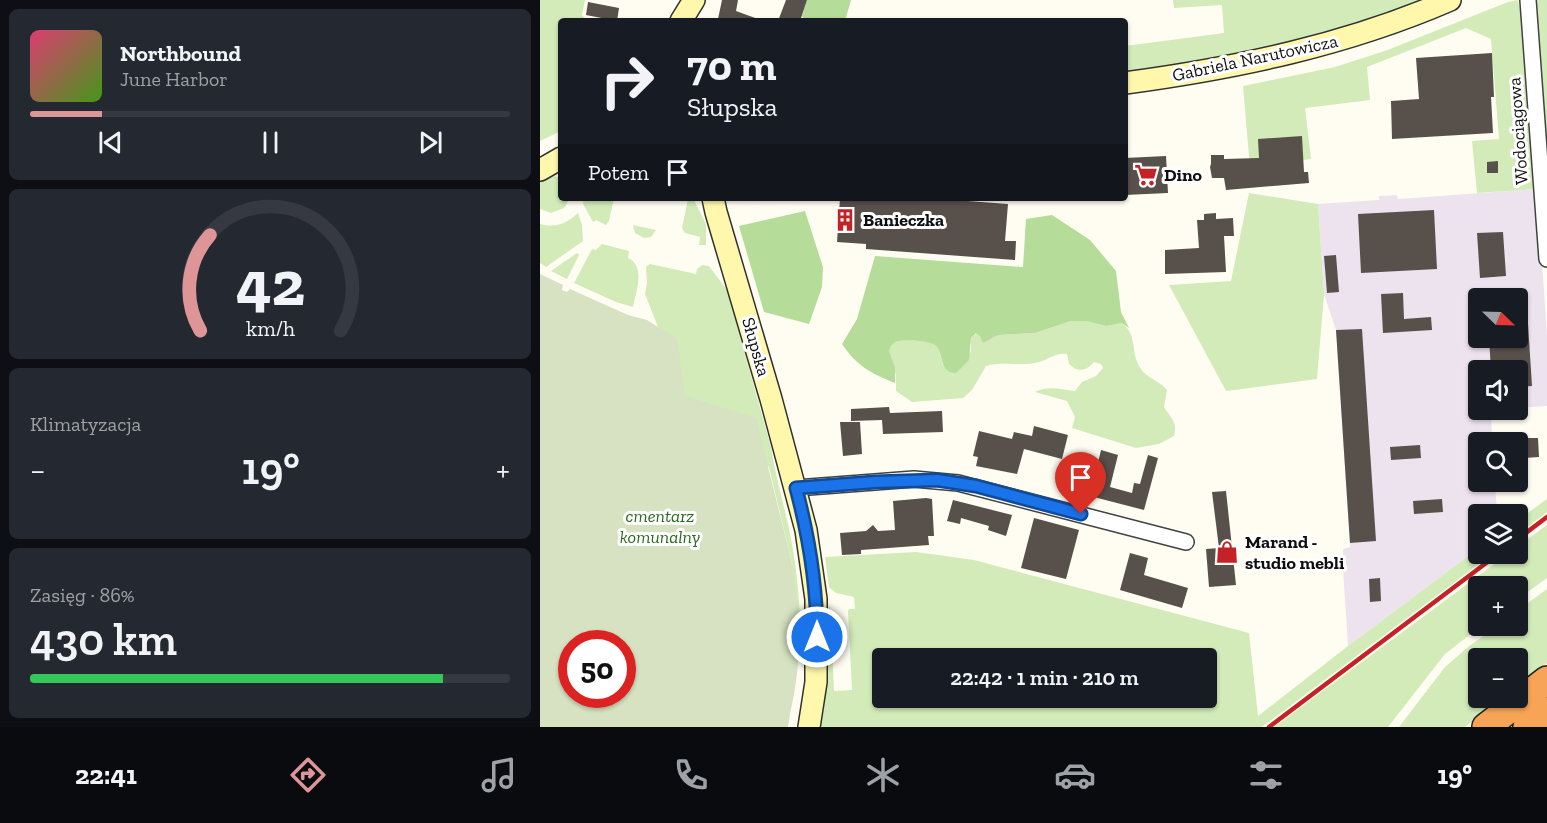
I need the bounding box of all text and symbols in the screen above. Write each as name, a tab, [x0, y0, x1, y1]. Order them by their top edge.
street label: Gabriela Narutowicza	[1170, 30, 1340, 86]
text: Northbound	[120, 40, 241, 67]
text: 70 m	[687, 40, 777, 91]
icon: right	[588, 42, 666, 120]
text: June Harbor	[120, 67, 228, 91]
street label: Wodociągowa	[1503, 76, 1533, 186]
text: Słupska	[687, 91, 778, 123]
icon: previous	[94, 126, 127, 159]
icon: pause	[254, 126, 287, 159]
icon: next	[414, 126, 447, 159]
icon: arrive	[661, 156, 694, 189]
text: Potem	[588, 159, 649, 186]
supermarket icon: Dino	[1133, 162, 1159, 188]
place label: Dino	[1164, 164, 1203, 186]
building icon: Banieczka	[832, 207, 858, 233]
place label: Banieczka	[863, 209, 944, 231]
text: 42	[235, 246, 305, 321]
north arrow	[1468, 288, 1528, 348]
map controls	[1468, 288, 1528, 708]
street label: Słupska	[737, 315, 775, 379]
text: km/h	[246, 316, 294, 341]
button: sound	[1468, 360, 1528, 420]
text: Klimatyzacja	[30, 412, 141, 436]
button: search	[1468, 432, 1528, 492]
text: 19°	[242, 442, 300, 496]
text: −	[30, 450, 45, 489]
text: +	[496, 450, 510, 489]
pin	[1055, 452, 1106, 514]
icon: arrive	[1064, 461, 1097, 494]
button: layers	[1468, 504, 1528, 564]
park label: cmentarz komunalny	[620, 505, 700, 548]
place label: Marand - studio mebli	[1245, 531, 1345, 574]
shop icon: Marand - studio mebli	[1214, 539, 1240, 565]
button: +	[1468, 576, 1528, 636]
text: Zasięg · 86%	[30, 583, 135, 607]
position arrow	[785, 605, 849, 669]
text: 430 km	[30, 613, 177, 667]
speed limit sign: 50	[558, 630, 636, 708]
button: −	[1468, 648, 1528, 708]
text: 22:42 · 1 min · 210 m	[950, 664, 1139, 691]
icon: directions	[287, 754, 329, 796]
icon: music	[478, 754, 520, 796]
icon: phone	[670, 754, 712, 796]
icon: climate	[862, 754, 904, 796]
icon: car	[1054, 754, 1096, 796]
icon: filters	[1245, 754, 1287, 796]
text: 22:41	[75, 759, 137, 791]
text: 19°	[1437, 759, 1472, 791]

